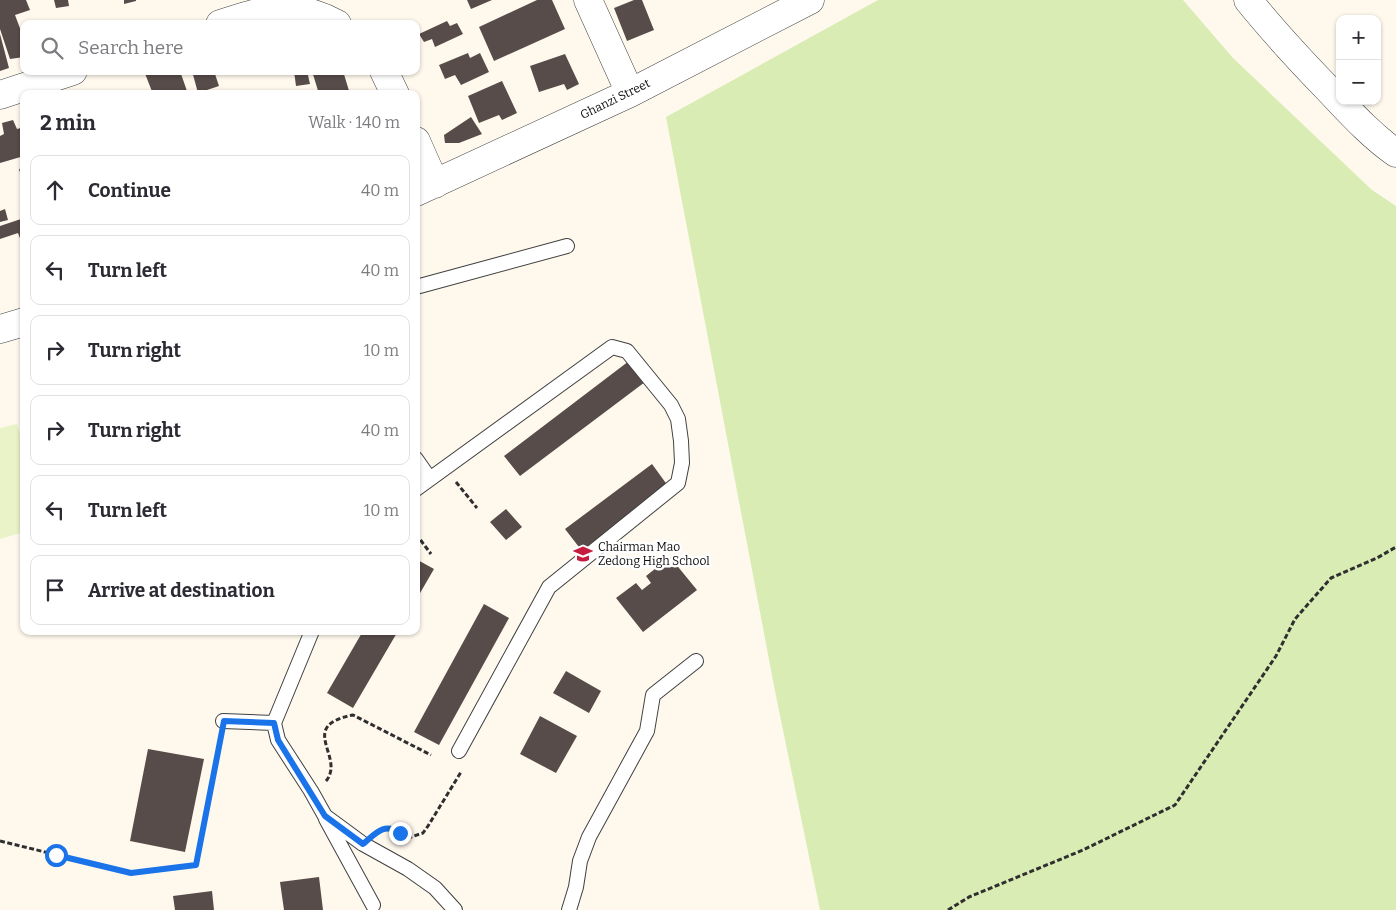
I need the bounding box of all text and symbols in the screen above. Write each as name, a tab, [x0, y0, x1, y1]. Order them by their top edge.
map controls	[1336, 15, 1381, 105]
button: +	[1336, 15, 1381, 60]
search box	[20, 20, 420, 75]
icon: search	[38, 34, 66, 62]
text: Search here	[78, 36, 183, 59]
button: −	[1336, 60, 1381, 105]
street label: Ghanzi Street	[578, 76, 653, 122]
text: 2 min	[40, 110, 96, 136]
text: Walk · 140 m	[308, 113, 400, 132]
icon: ahead	[41, 176, 69, 204]
text: Continue	[88, 179, 171, 202]
text: 40 m	[361, 181, 399, 200]
icon: left	[41, 256, 69, 284]
text: Turn left	[88, 259, 167, 282]
text: 40 m	[361, 261, 399, 280]
icon: right	[41, 336, 69, 364]
text: Turn right	[88, 339, 181, 362]
text: 10 m	[364, 341, 399, 360]
icon: right	[41, 416, 69, 444]
text: Turn right	[88, 419, 181, 442]
text: 40 m	[361, 421, 399, 440]
icon: left	[41, 496, 69, 524]
text: Turn left	[88, 499, 167, 522]
text: 10 m	[364, 501, 399, 520]
place label: Chairman Mao Zedong High School	[598, 540, 710, 568]
school or university icon: Chairman Mao Zedong High School	[572, 543, 594, 565]
icon: arrive	[41, 576, 69, 604]
text: Arrive at destination	[88, 579, 275, 602]
route end	[389, 822, 412, 845]
route start	[45, 844, 68, 867]

